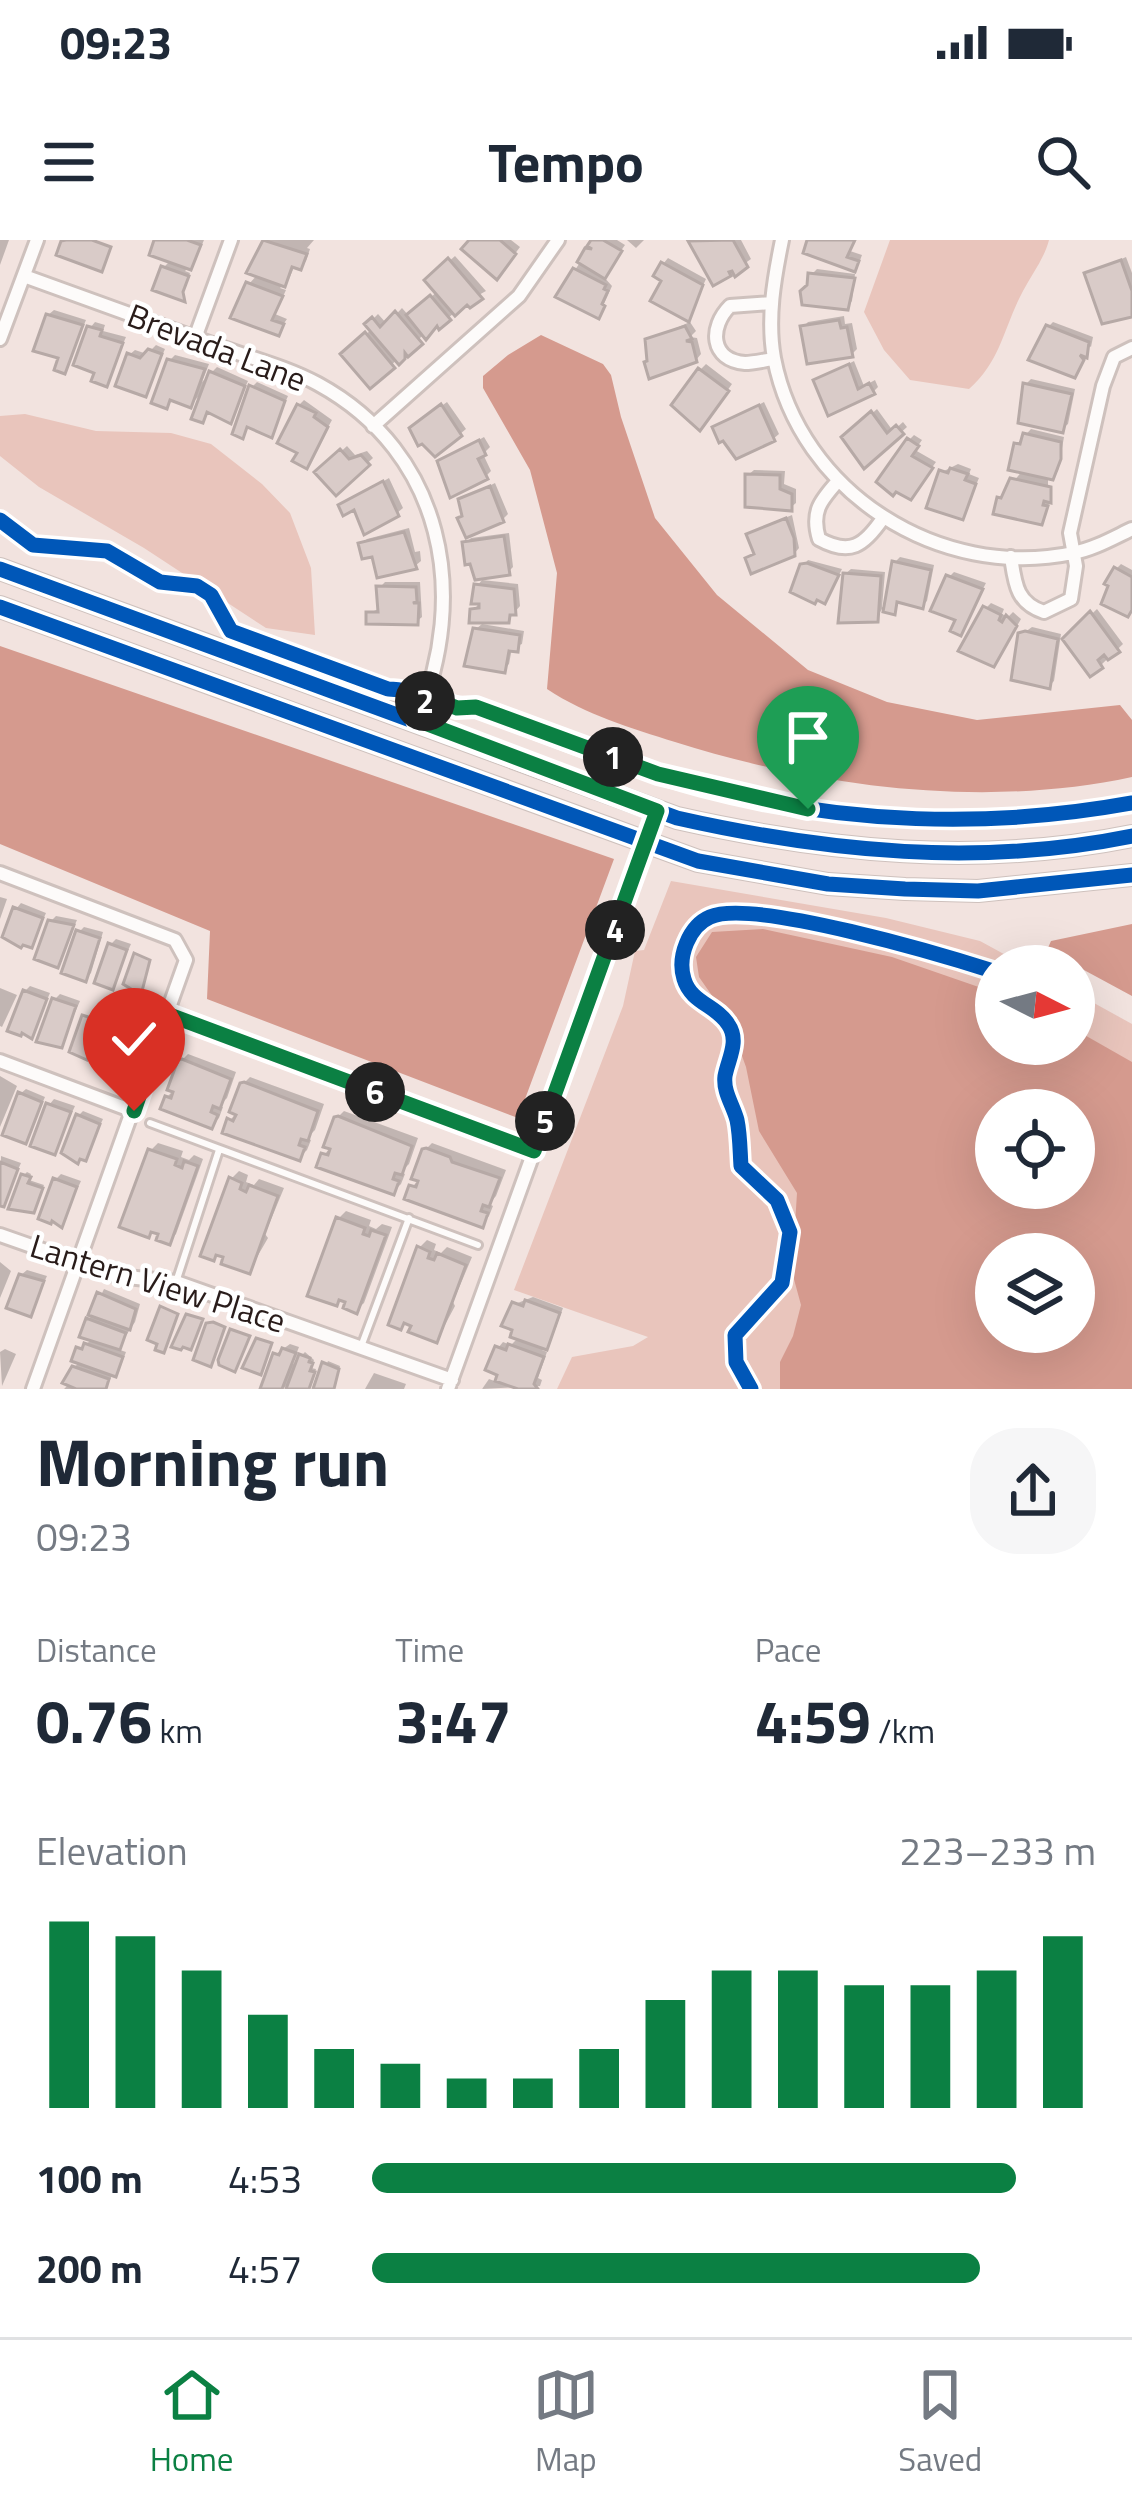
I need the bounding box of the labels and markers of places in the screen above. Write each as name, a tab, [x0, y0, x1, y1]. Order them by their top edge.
pin: 2	[395, 671, 455, 731]
pin	[757, 686, 859, 809]
pin: 1	[583, 727, 643, 787]
pin: 4	[585, 900, 645, 960]
pin	[83, 988, 185, 1111]
pin: 6	[345, 1062, 405, 1122]
pin: 5	[515, 1091, 575, 1151]

